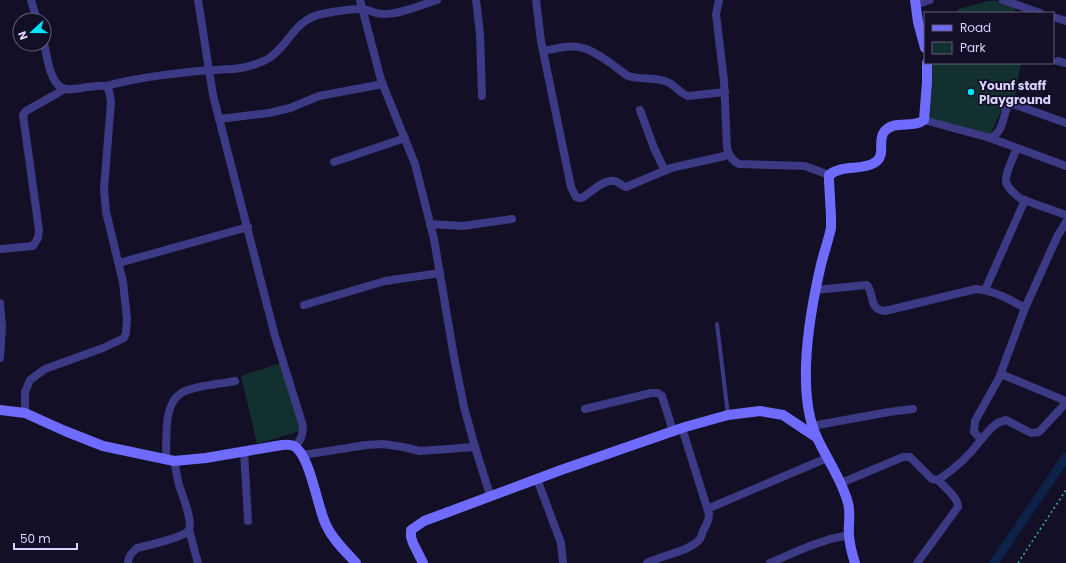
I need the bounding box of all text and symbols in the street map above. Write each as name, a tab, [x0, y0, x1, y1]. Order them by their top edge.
north arrow	[12, 12, 52, 52]
legend	[924, 12, 1054, 64]
text: Road	[960, 19, 991, 36]
text: N	[14, 29, 32, 42]
text: Park	[960, 39, 987, 56]
place label: Younf staff Playground	[979, 77, 1051, 108]
marker: Younf staff Playground	[966, 87, 976, 97]
scale bar	[14, 525, 77, 551]
text: 50 m	[20, 530, 51, 547]

